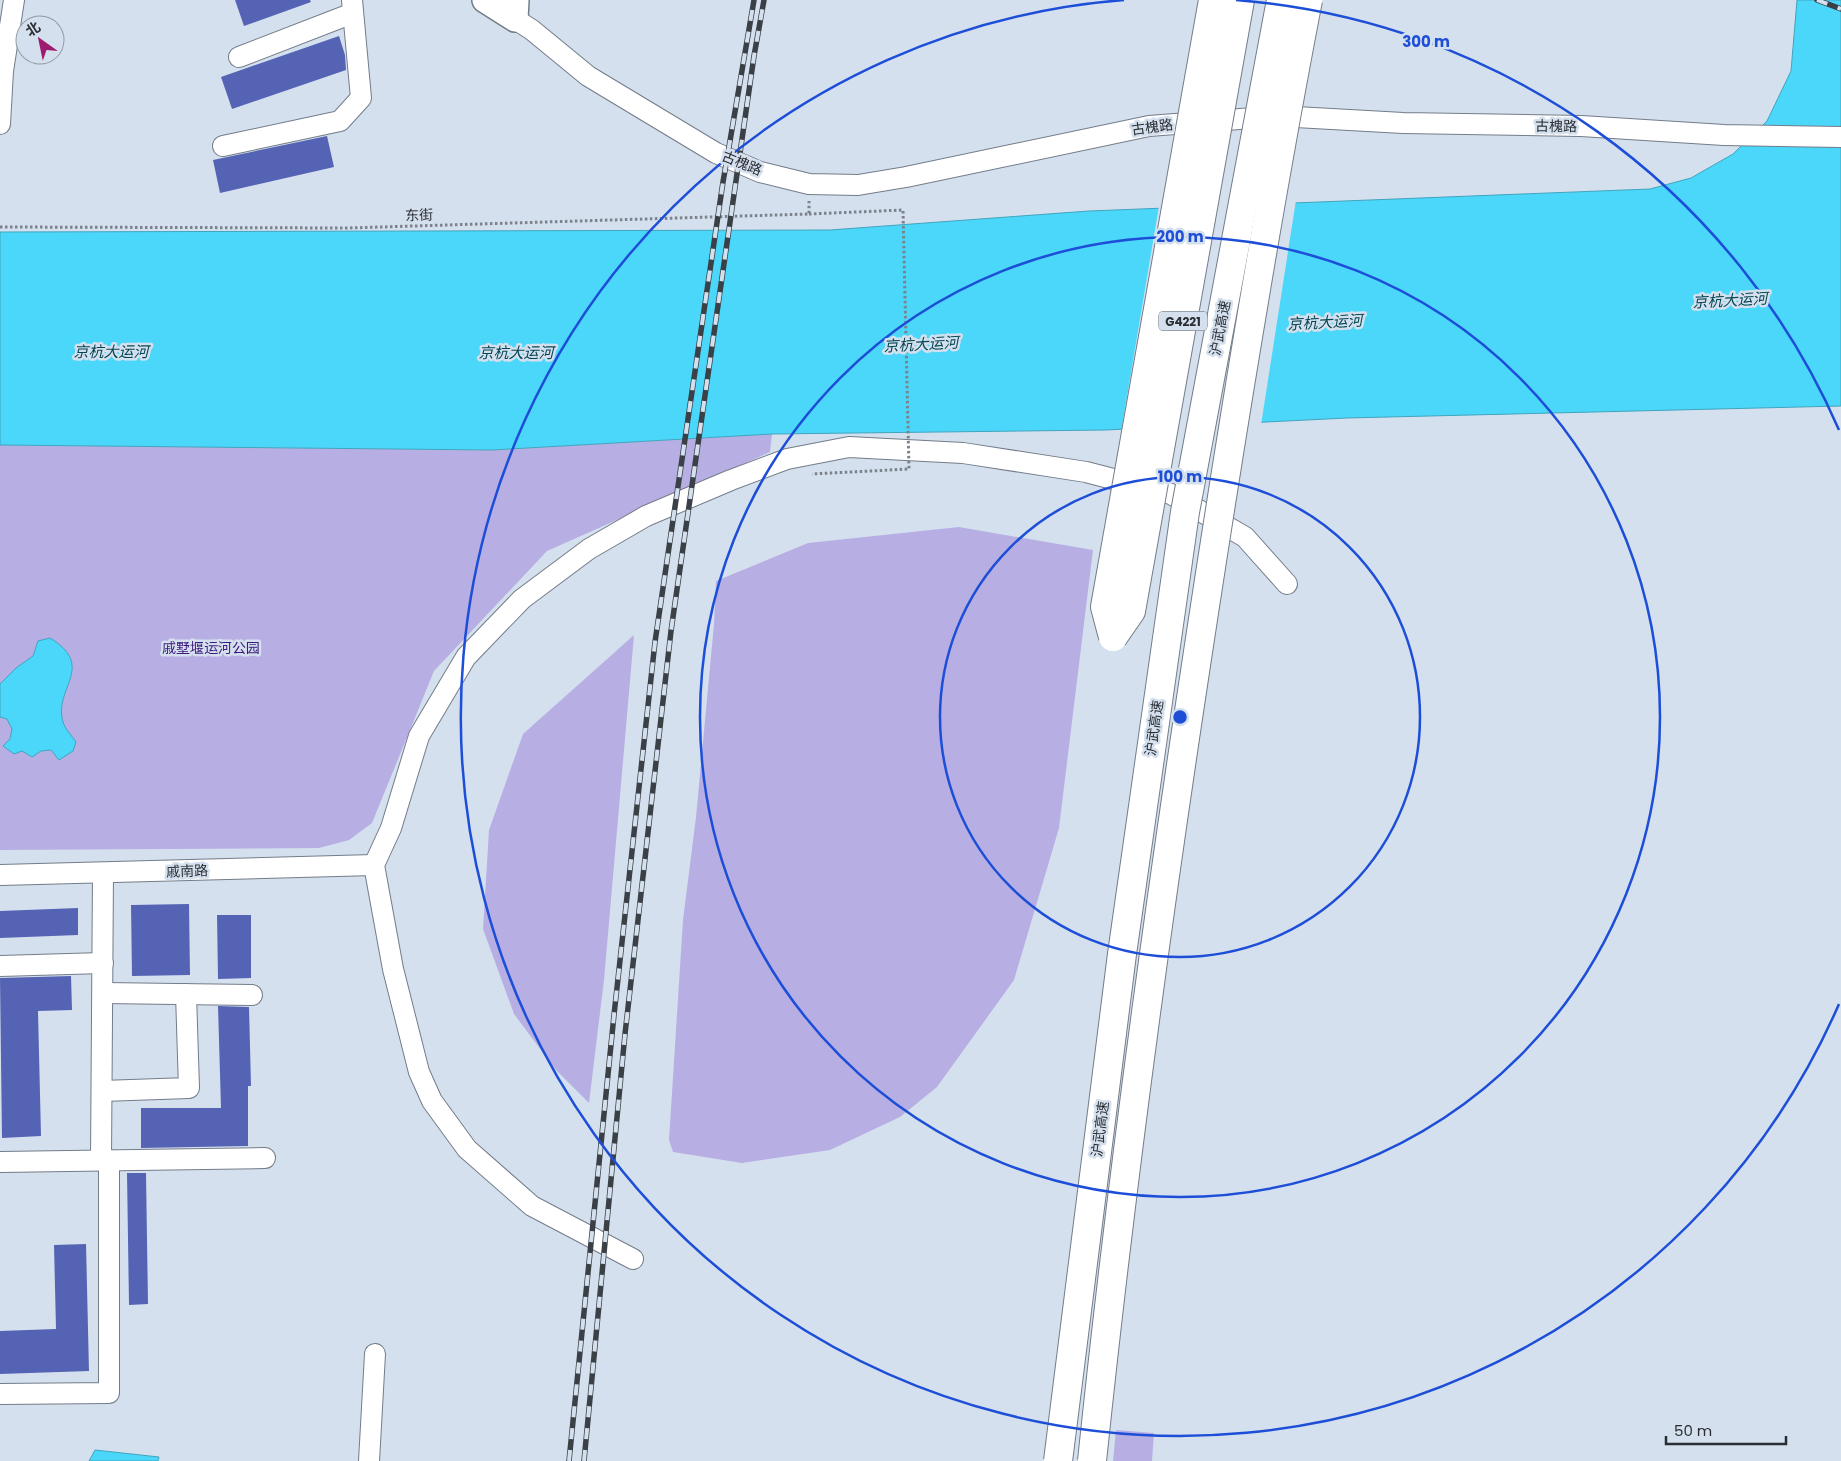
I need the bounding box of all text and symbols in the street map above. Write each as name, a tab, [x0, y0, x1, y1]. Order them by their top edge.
north arrow	[15, 15, 65, 65]
text: 北	[22, 17, 44, 41]
text: 300 m	[1402, 31, 1450, 52]
street label: 古槐路	[1130, 114, 1174, 140]
street label: 古槐路	[1535, 116, 1577, 136]
street label: 古槐路	[719, 146, 765, 180]
street label: 东街	[405, 205, 433, 225]
text: 200 m	[1156, 226, 1204, 247]
water label: 京杭大运河	[1692, 287, 1771, 312]
street label: 沪武高速	[1205, 299, 1235, 357]
water label: 京杭大运河	[1287, 309, 1366, 334]
road number: G4221	[1159, 312, 1207, 331]
water label: 京杭大运河	[883, 331, 962, 356]
water label: 京杭大运河	[73, 341, 151, 362]
water label: 京杭大运河	[478, 342, 556, 363]
text: 100 m	[1158, 466, 1202, 487]
park label: 戚墅堰运河公园	[162, 638, 260, 658]
street label: 沪武高速	[1140, 699, 1168, 757]
centre of rings	[1171, 708, 1189, 726]
street label: 戚南路	[166, 860, 208, 882]
street label: 沪武高速	[1087, 1100, 1113, 1158]
scale bar	[1666, 1414, 1786, 1446]
text: 50 m	[1674, 1420, 1712, 1441]

